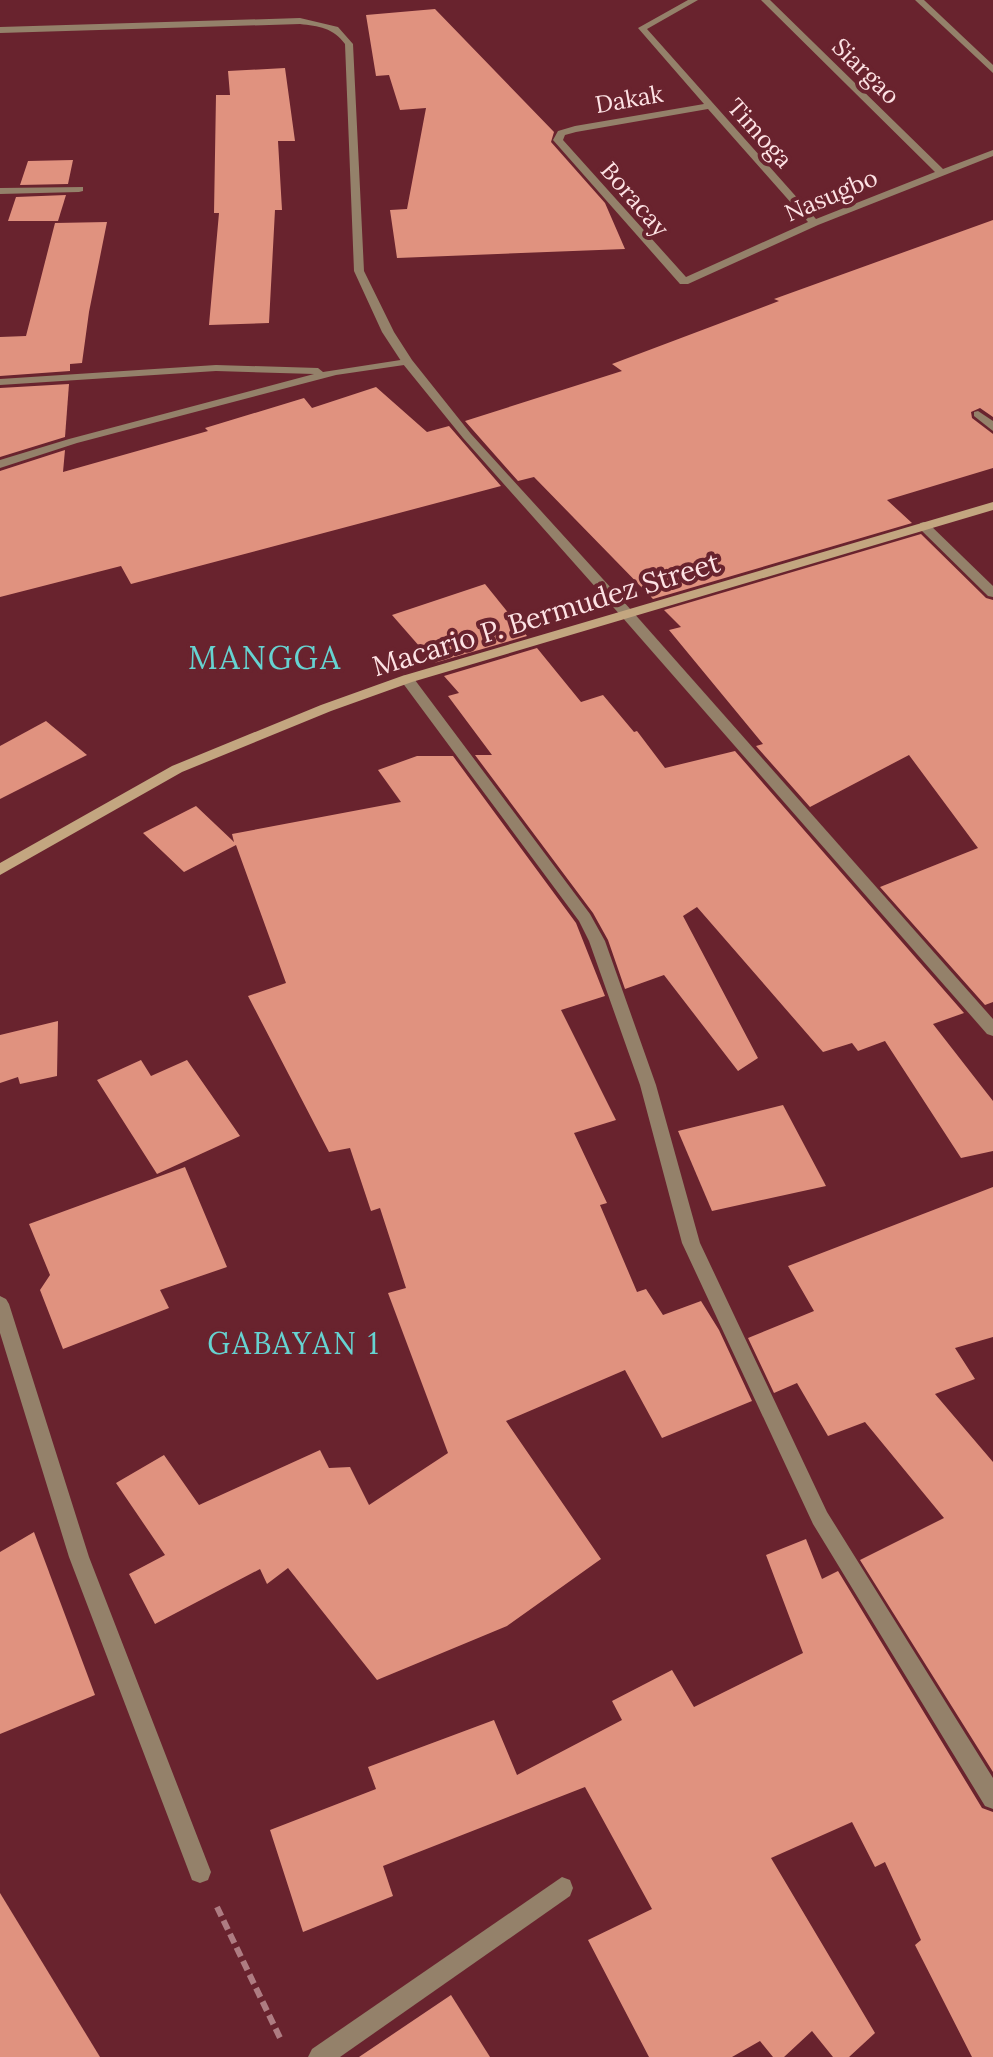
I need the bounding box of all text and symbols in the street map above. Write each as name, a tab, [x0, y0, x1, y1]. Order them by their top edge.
street label: Siargao	[826, 31, 906, 111]
street label: Dakak	[593, 78, 665, 120]
street label: Timoga	[721, 92, 799, 174]
street label: Boracay	[594, 155, 676, 243]
street label: Nasugbo	[780, 162, 882, 228]
street label: Macario P. Bermudez Street	[368, 544, 724, 684]
district label: MANGGA	[188, 637, 342, 678]
district label: GABAYAN 1	[207, 1324, 381, 1362]

